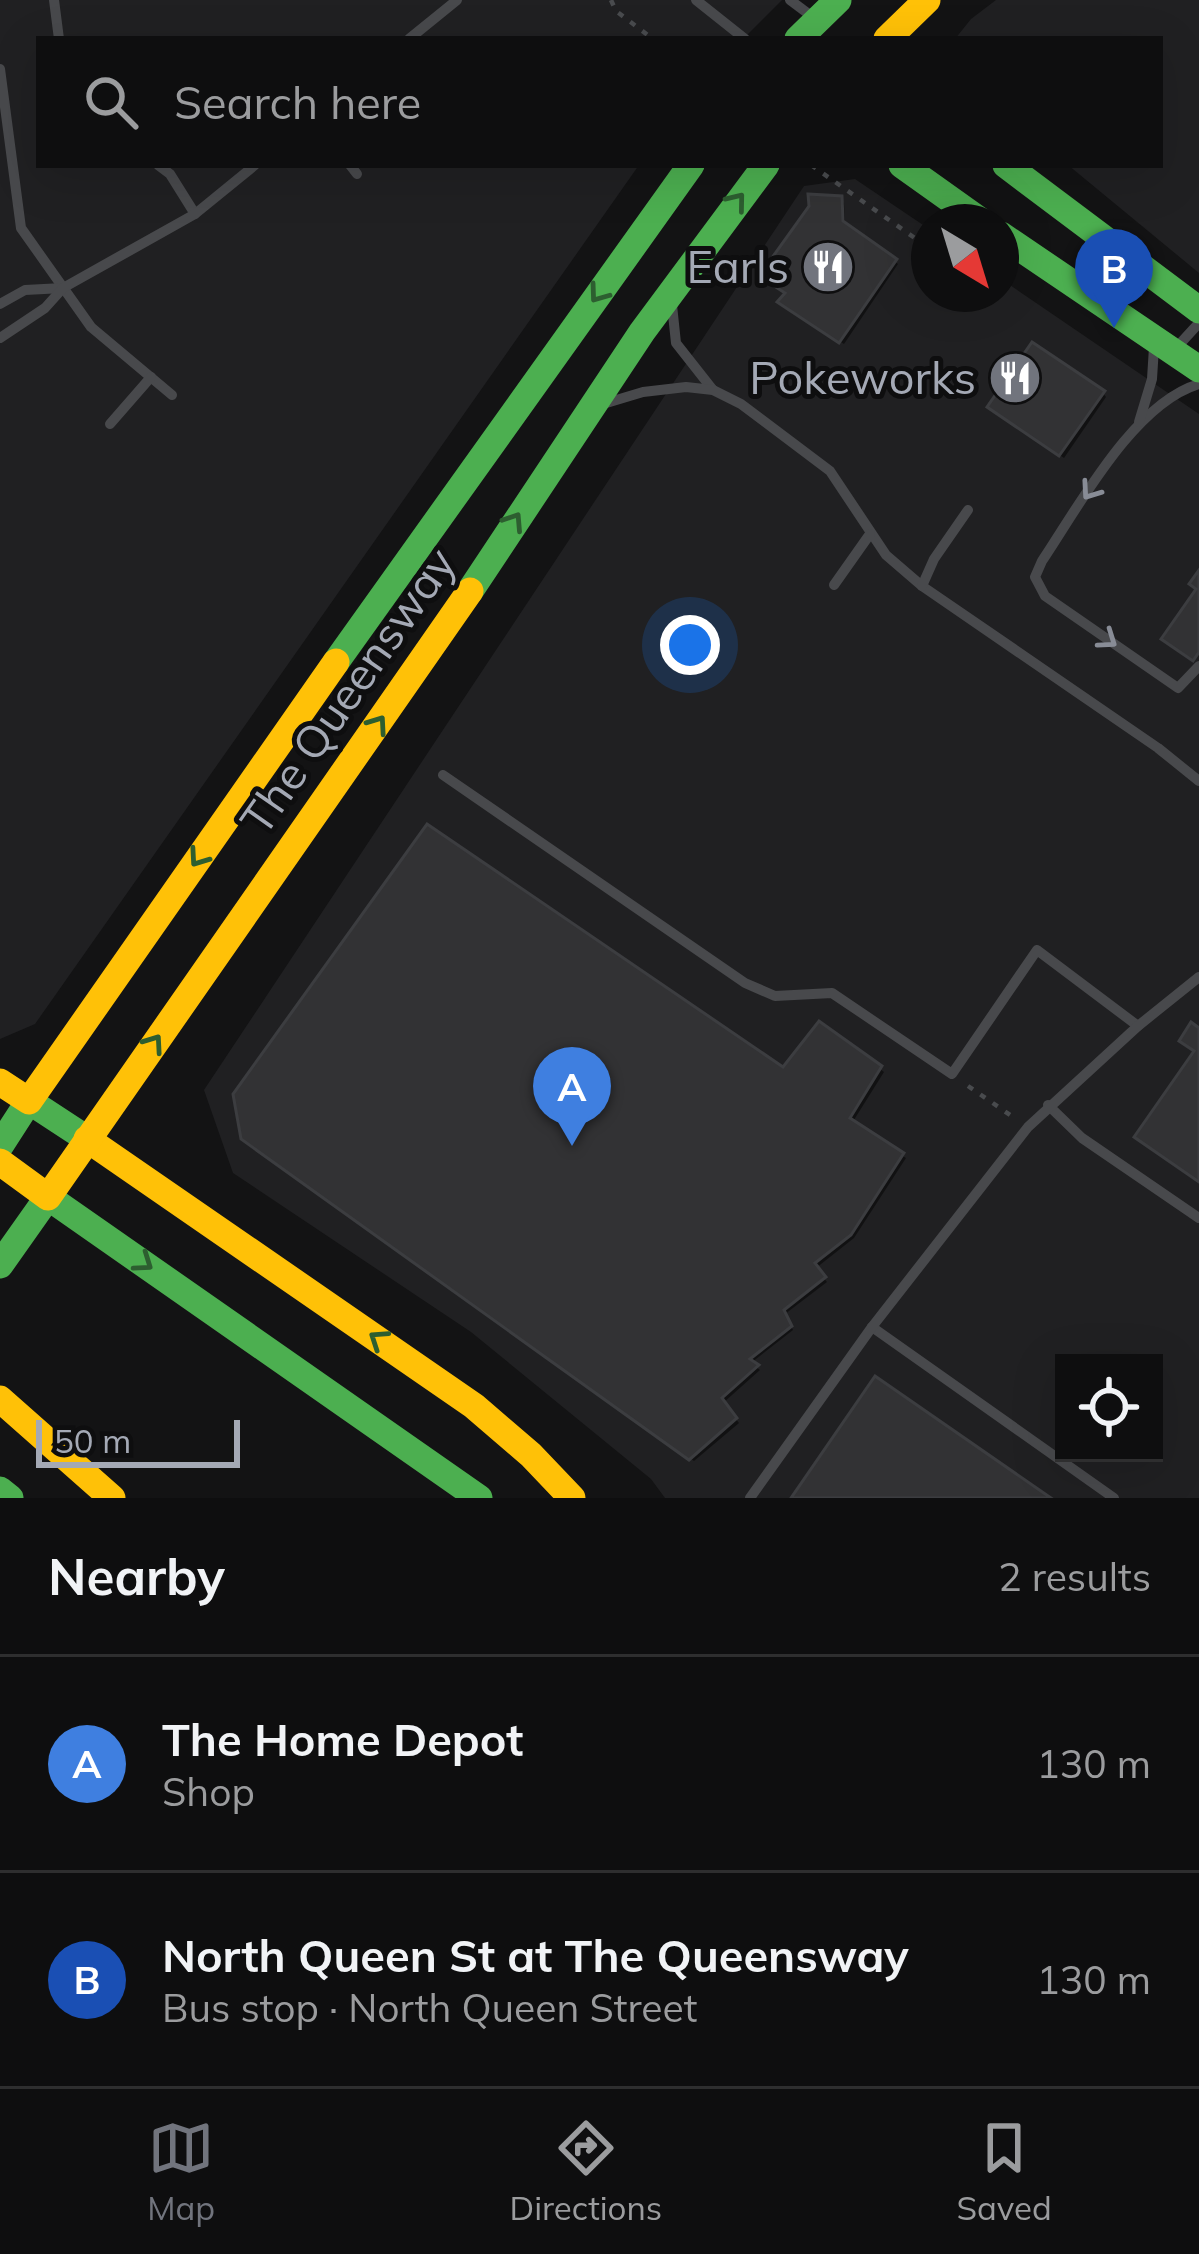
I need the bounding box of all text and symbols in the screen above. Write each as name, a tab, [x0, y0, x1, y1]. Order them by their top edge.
search box	[36, 36, 1163, 168]
icon: search	[78, 69, 144, 135]
text: Search here	[174, 74, 421, 130]
one-way arrow	[722, 193, 744, 215]
north arrow	[911, 204, 1019, 312]
pin: B	[1075, 229, 1153, 328]
place label: Earls	[687, 238, 789, 294]
restaurant icon: Earls	[800, 239, 856, 295]
one-way arrow	[590, 281, 612, 303]
place label: Pokeworks	[749, 349, 976, 405]
restaurant icon: Pokeworks	[987, 350, 1043, 406]
one-way arrow	[1082, 478, 1104, 500]
one-way arrow	[500, 513, 522, 535]
street label: The Queensway	[228, 536, 467, 845]
your location	[660, 615, 720, 675]
one-way arrow	[1095, 626, 1117, 648]
one-way arrow	[364, 715, 386, 737]
one-way arrow	[190, 845, 212, 867]
one-way arrow	[140, 1035, 162, 1057]
pin: A	[533, 1047, 611, 1146]
one-way arrow	[131, 1249, 153, 1271]
one-way arrow	[369, 1332, 391, 1354]
map controls	[1055, 1354, 1163, 1462]
button: locate	[1055, 1354, 1163, 1462]
scale bar	[36, 1414, 240, 1467]
text: 50 m	[54, 1420, 131, 1461]
text: Nearby	[48, 1544, 225, 1608]
text: 2 results	[998, 1552, 1151, 1601]
text: The Home Depot	[162, 1711, 523, 1767]
text: A	[72, 1739, 102, 1788]
text: 130 m	[1036, 1739, 1151, 1788]
text: Shop	[162, 1767, 255, 1816]
text: North Queen St at The Queensway	[162, 1927, 909, 1983]
text: B	[74, 1955, 100, 2004]
text: 130 m	[1036, 1955, 1151, 2004]
text: Bus stop · North Queen Street	[162, 1983, 697, 2032]
tab: Map	[147, 2115, 215, 2228]
tab: Directions	[510, 2115, 662, 2228]
tab: Saved	[957, 2115, 1052, 2228]

